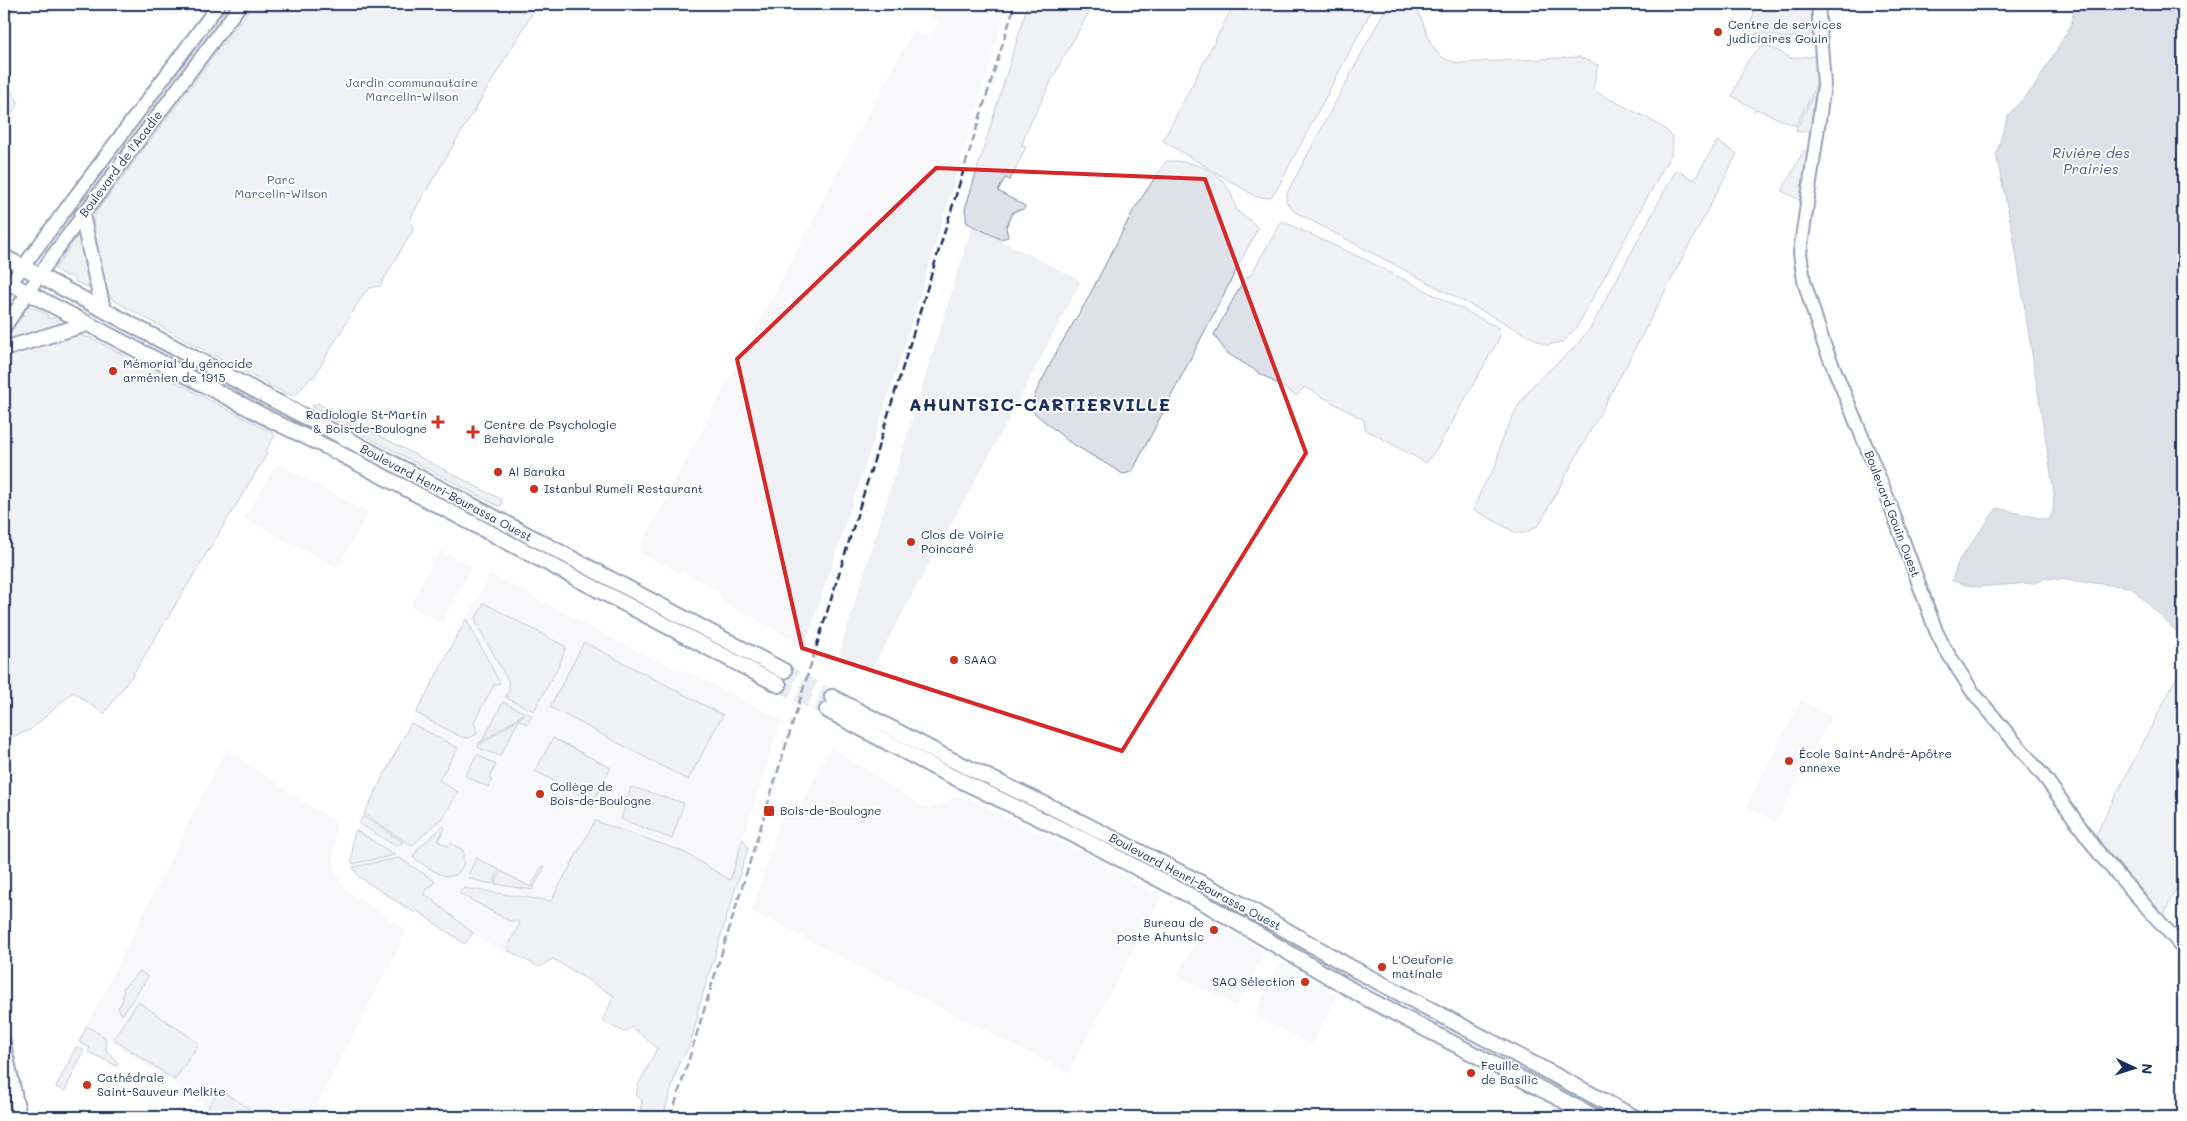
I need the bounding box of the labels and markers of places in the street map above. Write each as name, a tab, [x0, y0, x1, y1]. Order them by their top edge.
place label: Centre de services judiciaires Gouin	[1727, 16, 1842, 46]
marker: Centre de services judiciaires Gouin	[1712, 26, 1724, 38]
place label: Mémorial du génocide arménien de 1915	[123, 355, 253, 385]
marker: Mémorial du génocide arménien de 1915	[107, 365, 119, 377]
place label: Radiologie St-Martin & Bois-de-Boulogne	[306, 406, 427, 436]
marker: Radiologie St-Martin & Bois-de-Boulogne	[431, 415, 445, 429]
place label: Centre de Psychologie Behaviorale	[484, 416, 617, 446]
marker: Centre de Psychologie Behaviorale	[466, 425, 480, 439]
place label: Al Baraka	[508, 463, 565, 479]
marker: Al Baraka	[492, 466, 504, 478]
place label: Istanbul Rumeli Restaurant	[544, 480, 703, 496]
marker: Istanbul Rumeli Restaurant	[528, 483, 540, 495]
place label: Clos de Voirie Poincaré	[921, 526, 1004, 556]
marker: Clos de Voirie Poincaré	[905, 536, 917, 548]
place label: SAAQ	[964, 651, 997, 667]
marker: SAAQ	[948, 654, 960, 666]
place label: École Saint-André-Apôtre annexe	[1799, 745, 1952, 775]
marker: École Saint-André-Apôtre annexe	[1783, 755, 1795, 767]
place label: Collège de Bois-de-Boulogne	[550, 778, 652, 808]
marker: Collège de Bois-de-Boulogne	[534, 788, 546, 800]
place label: Bois-de-Boulogne	[780, 802, 882, 818]
marker: Bois-de-Boulogne	[762, 804, 776, 818]
place label: Bureau de poste Ahuntsic	[1117, 914, 1204, 944]
marker: Bureau de poste Ahuntsic	[1208, 924, 1220, 936]
place label: L'Oeuforie matinale	[1392, 951, 1453, 981]
marker: L'Oeuforie matinale	[1376, 961, 1388, 973]
place label: SAQ Sélection	[1212, 973, 1295, 989]
marker: SAQ Sélection	[1299, 976, 1311, 988]
place label: Feuille de Basilic	[1481, 1057, 1538, 1087]
marker: Feuille de Basilic	[1465, 1067, 1477, 1079]
place label: Cathédrale Saint-Sauveur Melkite	[97, 1069, 226, 1099]
marker: Cathédrale Saint-Sauveur Melkite	[81, 1079, 93, 1091]

